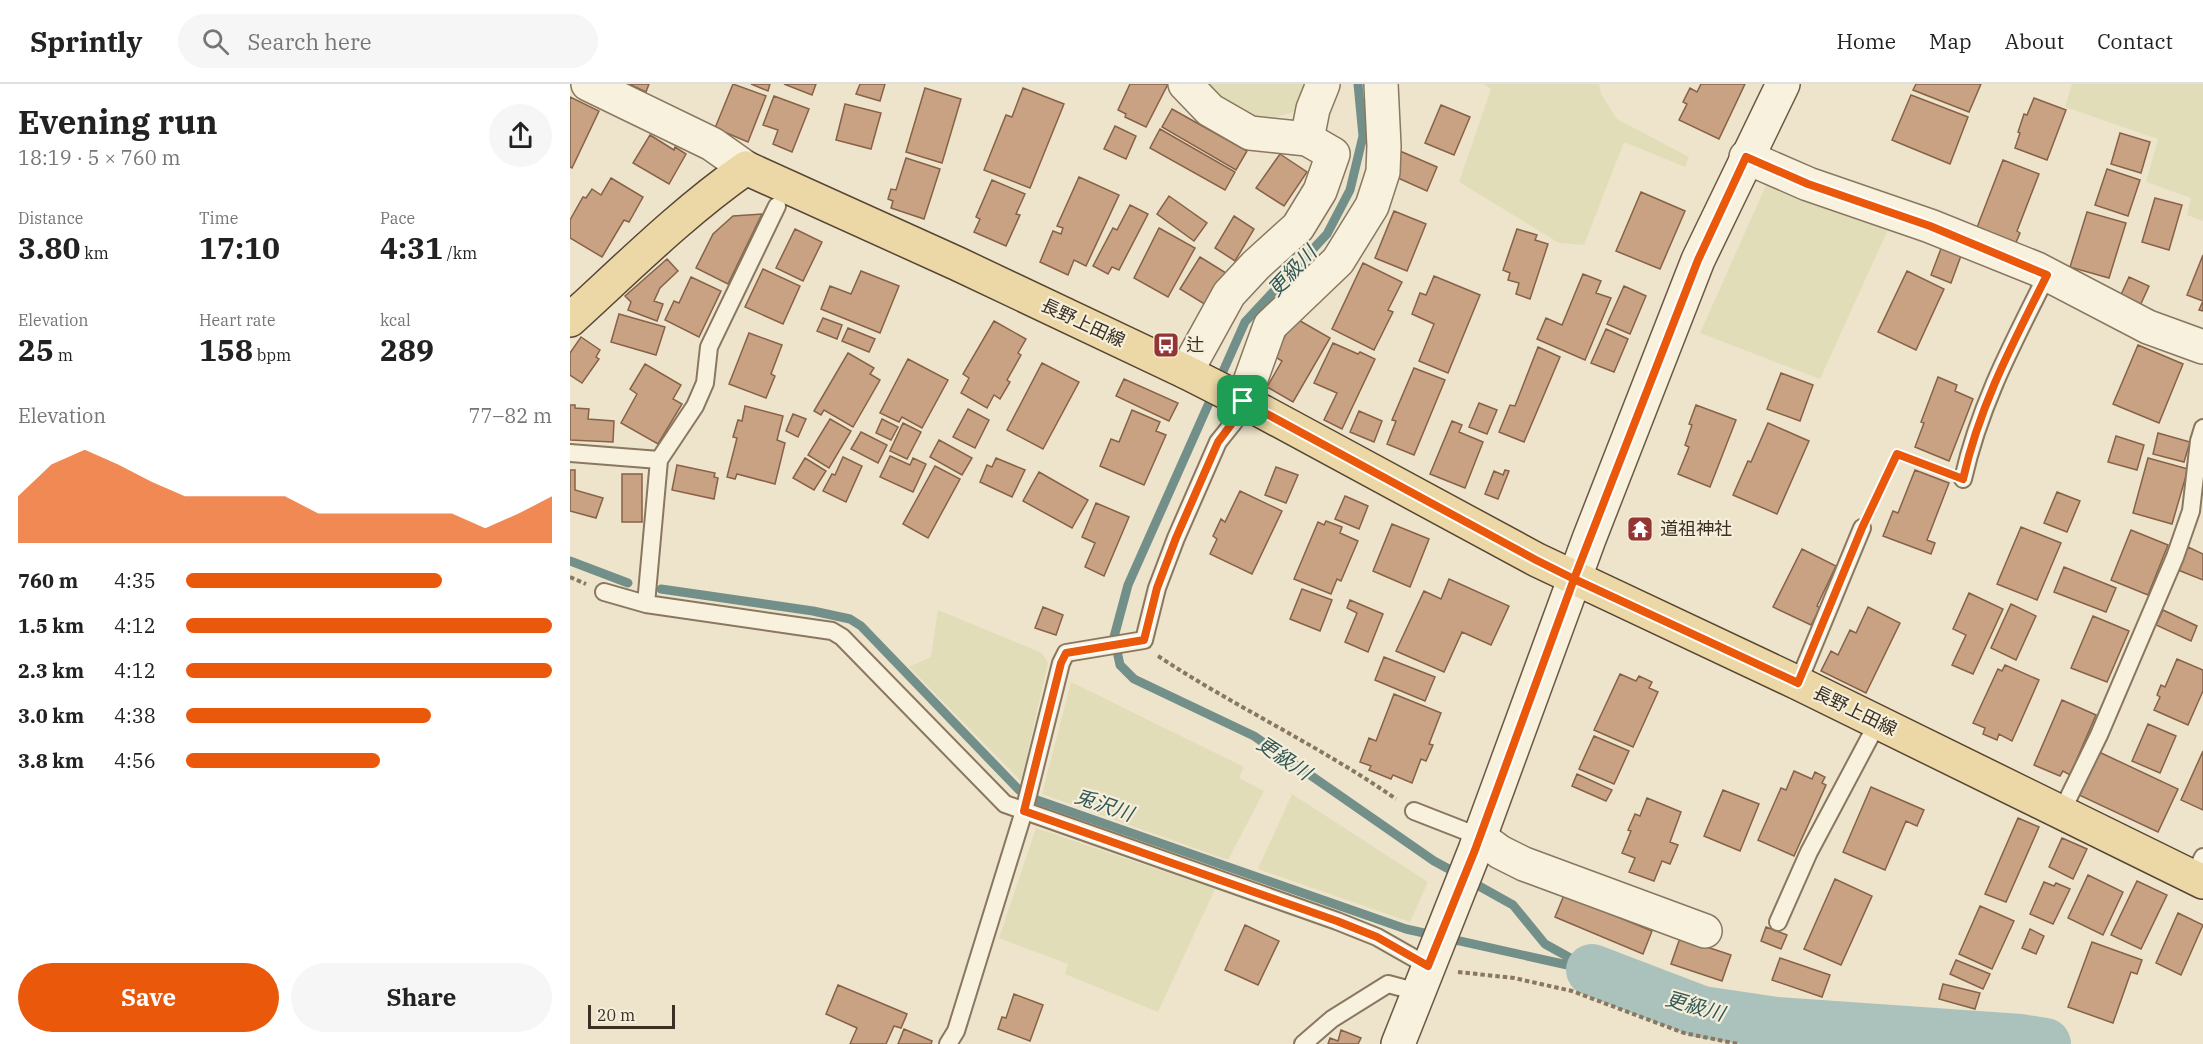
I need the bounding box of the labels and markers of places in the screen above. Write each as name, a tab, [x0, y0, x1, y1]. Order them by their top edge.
bus stop icon: 辻	[1151, 330, 1181, 360]
place label: 辻	[1186, 333, 1204, 356]
pin	[1217, 375, 1268, 426]
temple icon: 道祖神社	[1625, 514, 1655, 544]
place label: 道祖神社	[1660, 517, 1732, 540]

